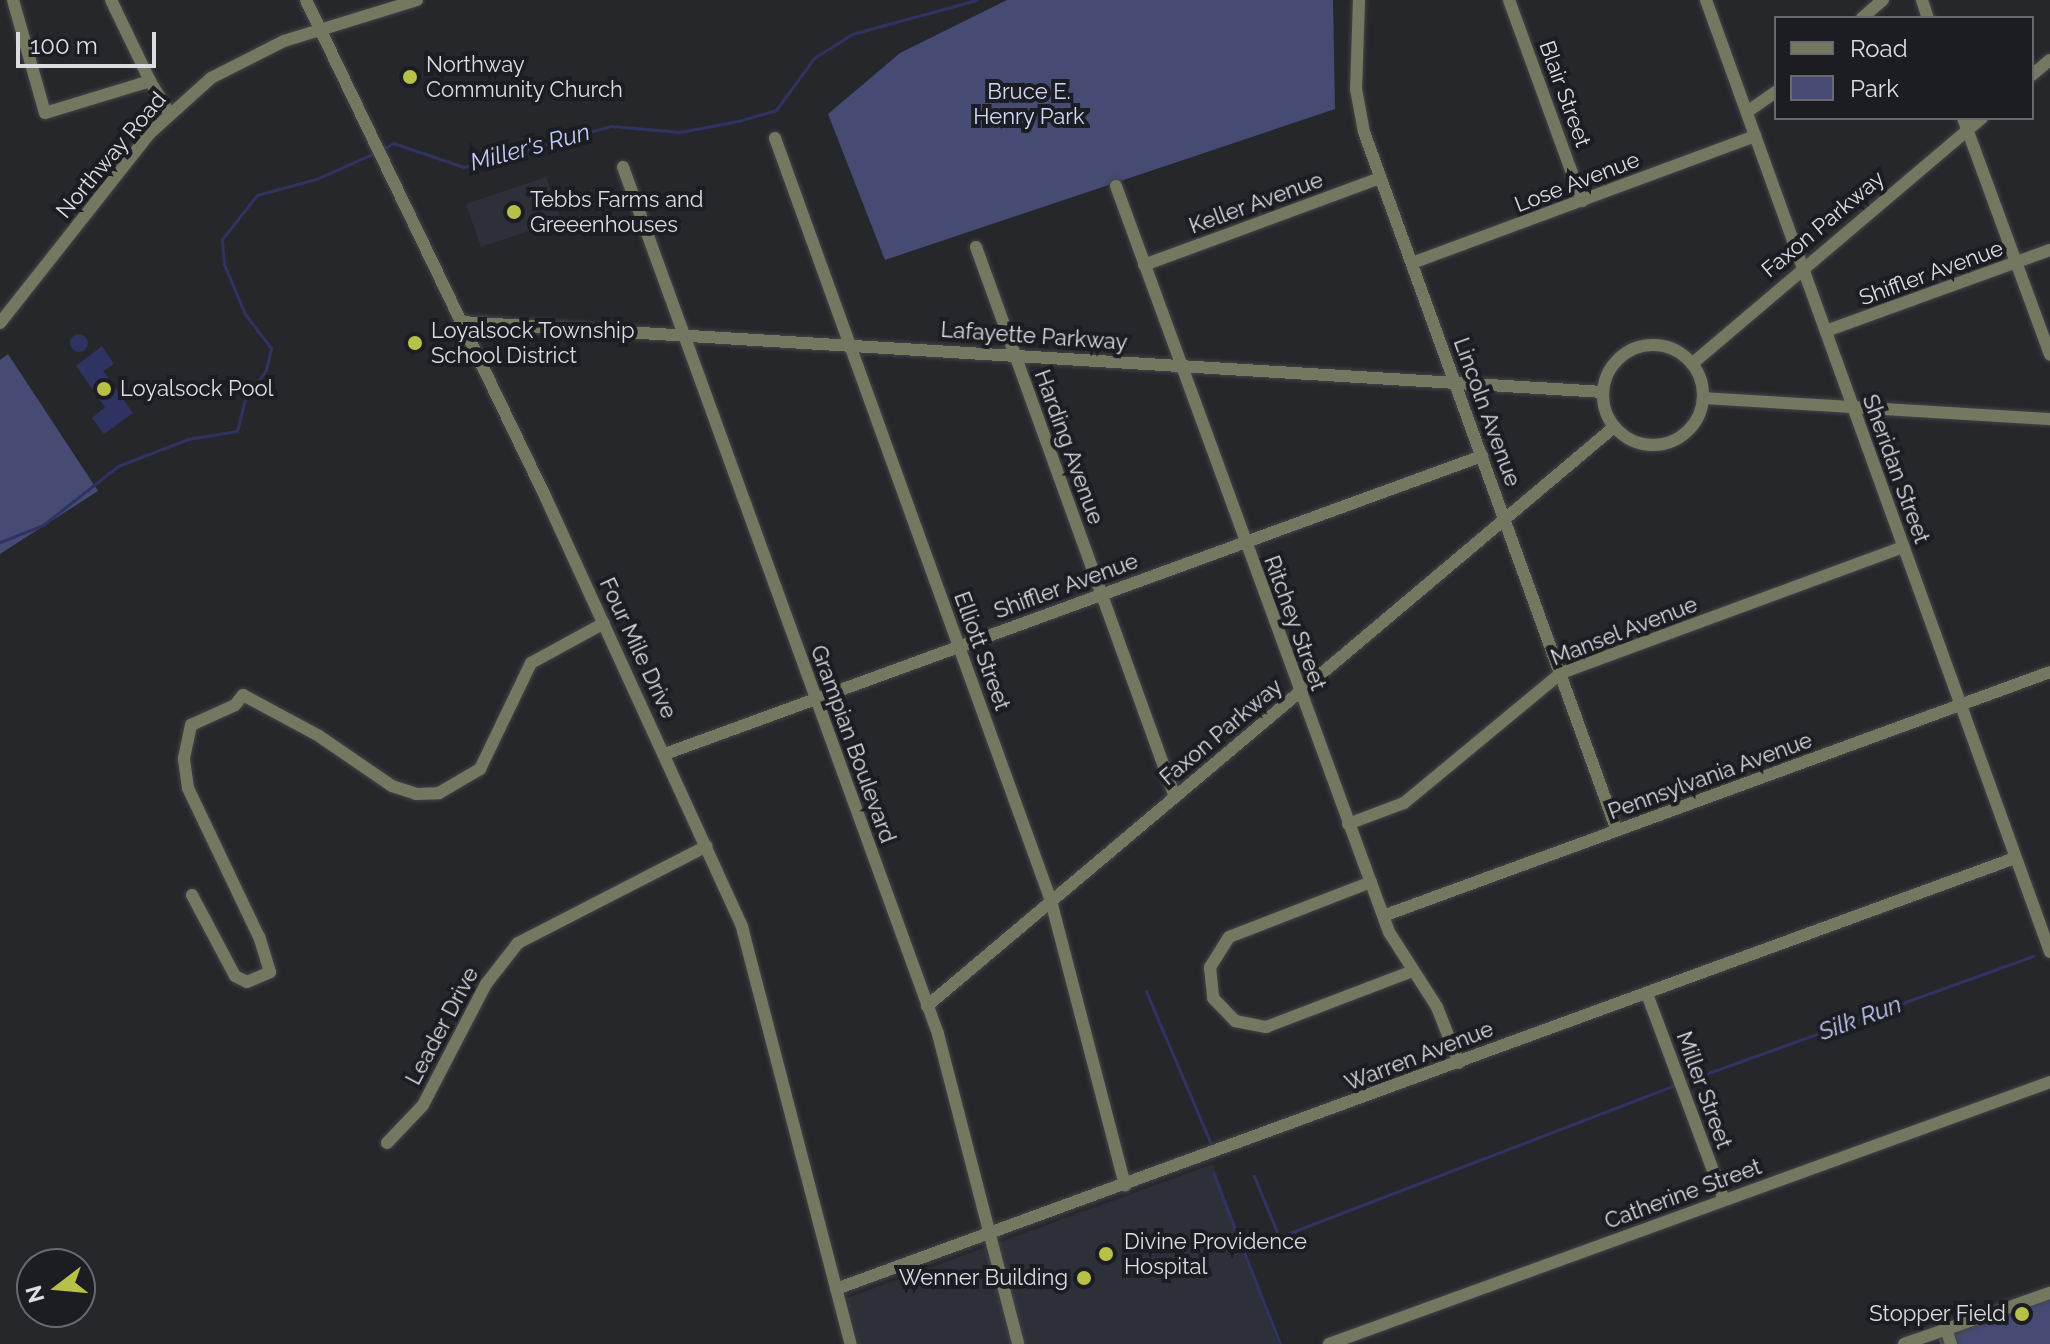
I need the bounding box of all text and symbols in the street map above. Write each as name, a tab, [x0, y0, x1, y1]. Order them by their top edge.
scale bar	[20, 16, 160, 66]
legend	[1774, 16, 2034, 120]
text: 100 m	[30, 31, 98, 60]
text: Road	[1850, 34, 1908, 63]
street label: Blair Street	[1533, 37, 1597, 151]
place label: Northway Community Church	[426, 51, 623, 102]
marker: Northway Community Church	[401, 68, 419, 86]
text: Park	[1850, 74, 1899, 103]
park label: Bruce E. Henry Park	[973, 78, 1085, 130]
street label: Northway Road	[50, 86, 172, 224]
water label: Miller's Run	[467, 117, 593, 177]
street label: Lose Avenue	[1511, 146, 1643, 218]
street label: Faxon Parkway	[1756, 165, 1890, 283]
street label: Keller Avenue	[1185, 166, 1327, 240]
place label: Tebbs Farms and Greeenhouses	[530, 186, 703, 238]
marker: Tebbs Farms and Greeenhouses	[505, 203, 523, 221]
street label: Shiffler Avenue	[1855, 235, 2007, 311]
street label: Lafayette Parkway	[940, 316, 1128, 356]
place label: Loyalsock Township School District	[431, 317, 635, 368]
marker: Loyalsock Township School District	[406, 334, 424, 352]
street label: Lincoln Avenue	[1448, 334, 1526, 490]
street label: Harding Avenue	[1029, 366, 1109, 528]
place label: Loyalsock Pool	[120, 376, 274, 402]
marker: Loyalsock Pool	[95, 380, 113, 398]
street label: Sheridan Street	[1857, 391, 1935, 547]
street label: Shiffler Avenue	[990, 548, 1142, 624]
street label: Ritchey Street	[1258, 552, 1332, 694]
street label: Four Mile Drive	[594, 573, 682, 723]
street label: Elliott Street	[948, 588, 1016, 714]
street label: Mansel Avenue	[1546, 591, 1702, 671]
street label: Grampian Boulevard	[805, 642, 901, 846]
street label: Faxon Parkway	[1154, 673, 1288, 791]
street label: Pennsylvania Avenue	[1604, 727, 1816, 825]
street label: Leader Drive	[400, 962, 484, 1090]
water label: Silk Run	[1815, 990, 1905, 1046]
street label: Warren Avenue	[1341, 1015, 1497, 1097]
street label: Miller Street	[1671, 1028, 1737, 1152]
street label: Catherine Street	[1601, 1153, 1765, 1235]
place label: Divine Providence Hospital	[1124, 1228, 1307, 1280]
marker: Divine Providence Hospital	[1095, 1243, 1117, 1265]
north arrow	[16, 1248, 96, 1328]
place label: Wenner Building	[898, 1265, 1068, 1291]
marker: Wenner Building	[1075, 1269, 1093, 1287]
text: N	[20, 1282, 50, 1306]
place label: Stopper Field	[1869, 1301, 2006, 1327]
marker: Stopper Field	[2013, 1305, 2031, 1323]

